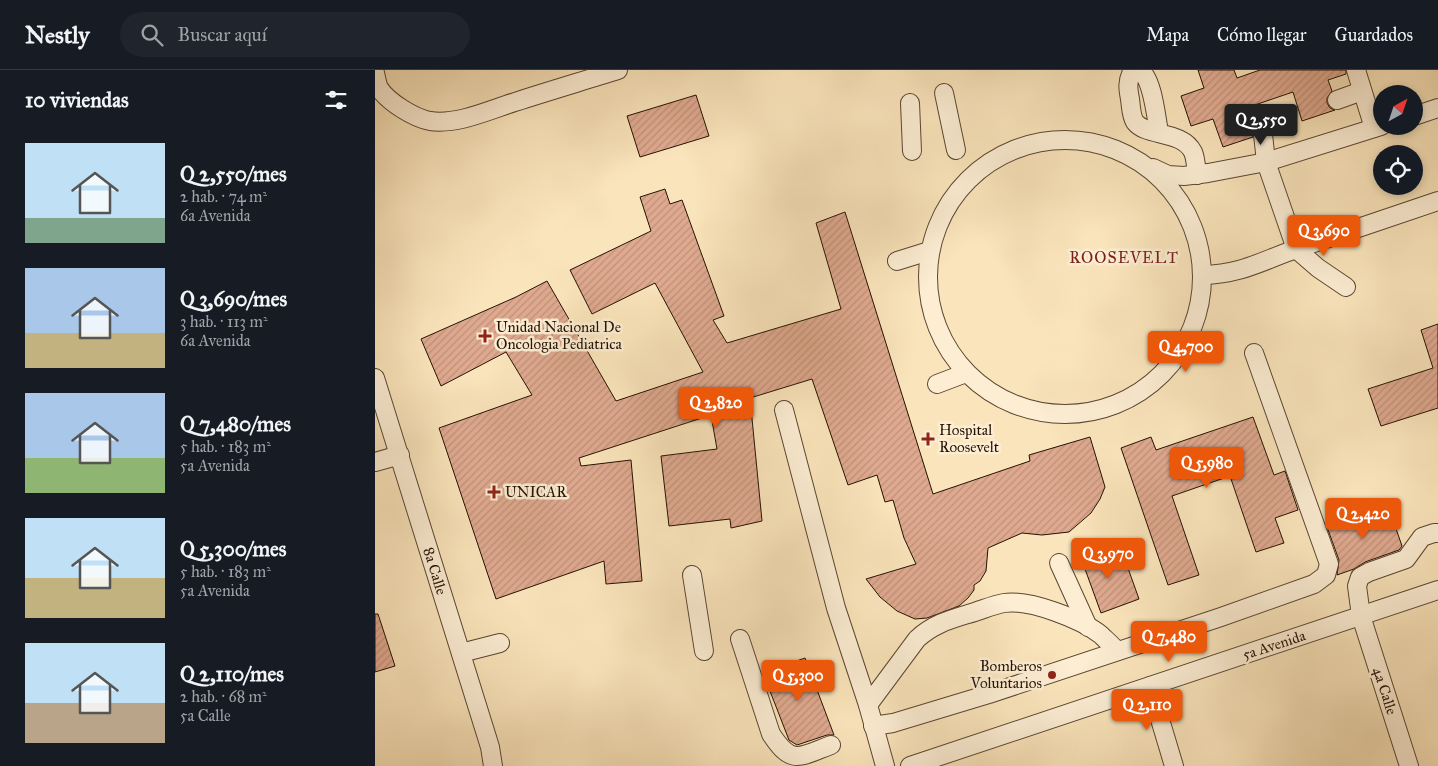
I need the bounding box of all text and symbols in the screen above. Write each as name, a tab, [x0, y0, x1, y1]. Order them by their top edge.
search box	[120, 12, 470, 57]
text: Nestly	[25, 20, 90, 50]
icon: search	[138, 21, 166, 49]
text: Buscar aquí	[178, 23, 267, 46]
text: Mapa	[1146, 24, 1189, 46]
text: Cómo llegar	[1217, 24, 1307, 46]
text: Guardados	[1335, 24, 1413, 46]
north arrow	[1373, 85, 1423, 135]
map controls	[1373, 85, 1423, 195]
icon: filters	[322, 86, 350, 114]
text: 10 viviendas	[25, 87, 129, 113]
pin: Q 2,550	[1215, 104, 1307, 146]
text: Q 2,550	[1235, 110, 1287, 129]
button: locate	[1373, 145, 1423, 195]
text: Q 2,550/mes	[180, 161, 287, 187]
icon: home	[65, 163, 125, 223]
text: 2 hab. · 74 m²	[180, 187, 267, 206]
text: 6a Avenida	[180, 206, 250, 225]
pin: Q 3,690	[1278, 214, 1370, 257]
text: Q 3,690	[1298, 221, 1350, 240]
district label: ROOSEVELT	[1069, 248, 1179, 267]
text: Q 3,690/mes	[180, 286, 287, 312]
icon: home	[65, 288, 125, 348]
text: 3 hab. · 113 m²	[180, 312, 268, 331]
place label: Unidad Nacional De Oncologia Pediatrica	[496, 318, 623, 353]
marker: Unidad Nacional De Oncologia Pediatrica	[478, 329, 492, 343]
pin: Q 4,700	[1140, 330, 1232, 373]
text: 6a Avenida	[180, 331, 250, 350]
text: Q 4,700	[1159, 337, 1213, 356]
pin: Q 2,820	[670, 386, 762, 429]
text: Q 2,820	[690, 393, 742, 412]
text: Q 7,480/mes	[180, 411, 291, 437]
icon: home	[65, 413, 125, 473]
place label: Hospital Roosevelt	[939, 421, 1000, 456]
marker: Hospital Roosevelt	[921, 432, 935, 446]
text: 5 hab. · 183 m²	[180, 437, 271, 456]
pin: Q 5,980	[1161, 446, 1253, 489]
text: Q 5,980	[1181, 453, 1233, 472]
text: 5a Avenida	[180, 456, 250, 475]
place label: UNICAR	[505, 483, 567, 501]
marker: UNICAR	[487, 485, 501, 499]
pin: Q 2,420	[1317, 498, 1409, 540]
text: Q 2,420	[1336, 504, 1390, 523]
text: Q 5,300/mes	[180, 536, 287, 562]
icon: home	[65, 538, 125, 598]
pin: Q 3,970	[1062, 538, 1154, 580]
text: Q 3,970	[1082, 544, 1134, 563]
street label: 8a Calle	[419, 545, 451, 597]
text: 5 hab. · 183 m²	[180, 562, 271, 581]
text: 5a Avenida	[180, 581, 250, 600]
pin: Q 7,480	[1123, 620, 1215, 663]
street label: 5a Avenida	[1240, 626, 1308, 664]
text: Q 7,480	[1142, 627, 1196, 646]
place label: Bomberos Voluntarios	[970, 657, 1042, 692]
pin: Q 5,300	[752, 660, 844, 702]
text: Q 2,110/mes	[180, 661, 284, 687]
icon: home	[65, 663, 125, 723]
street label: 4a Calle	[1369, 665, 1401, 717]
text: Q 5,300	[773, 666, 823, 685]
marker: Bomberos Voluntarios	[1046, 669, 1058, 681]
text: 2 hab. · 68 m²	[180, 687, 267, 706]
pin: Q 2,110	[1101, 688, 1193, 731]
text: Q 2,110	[1123, 695, 1172, 714]
text: 5a Calle	[180, 706, 231, 725]

